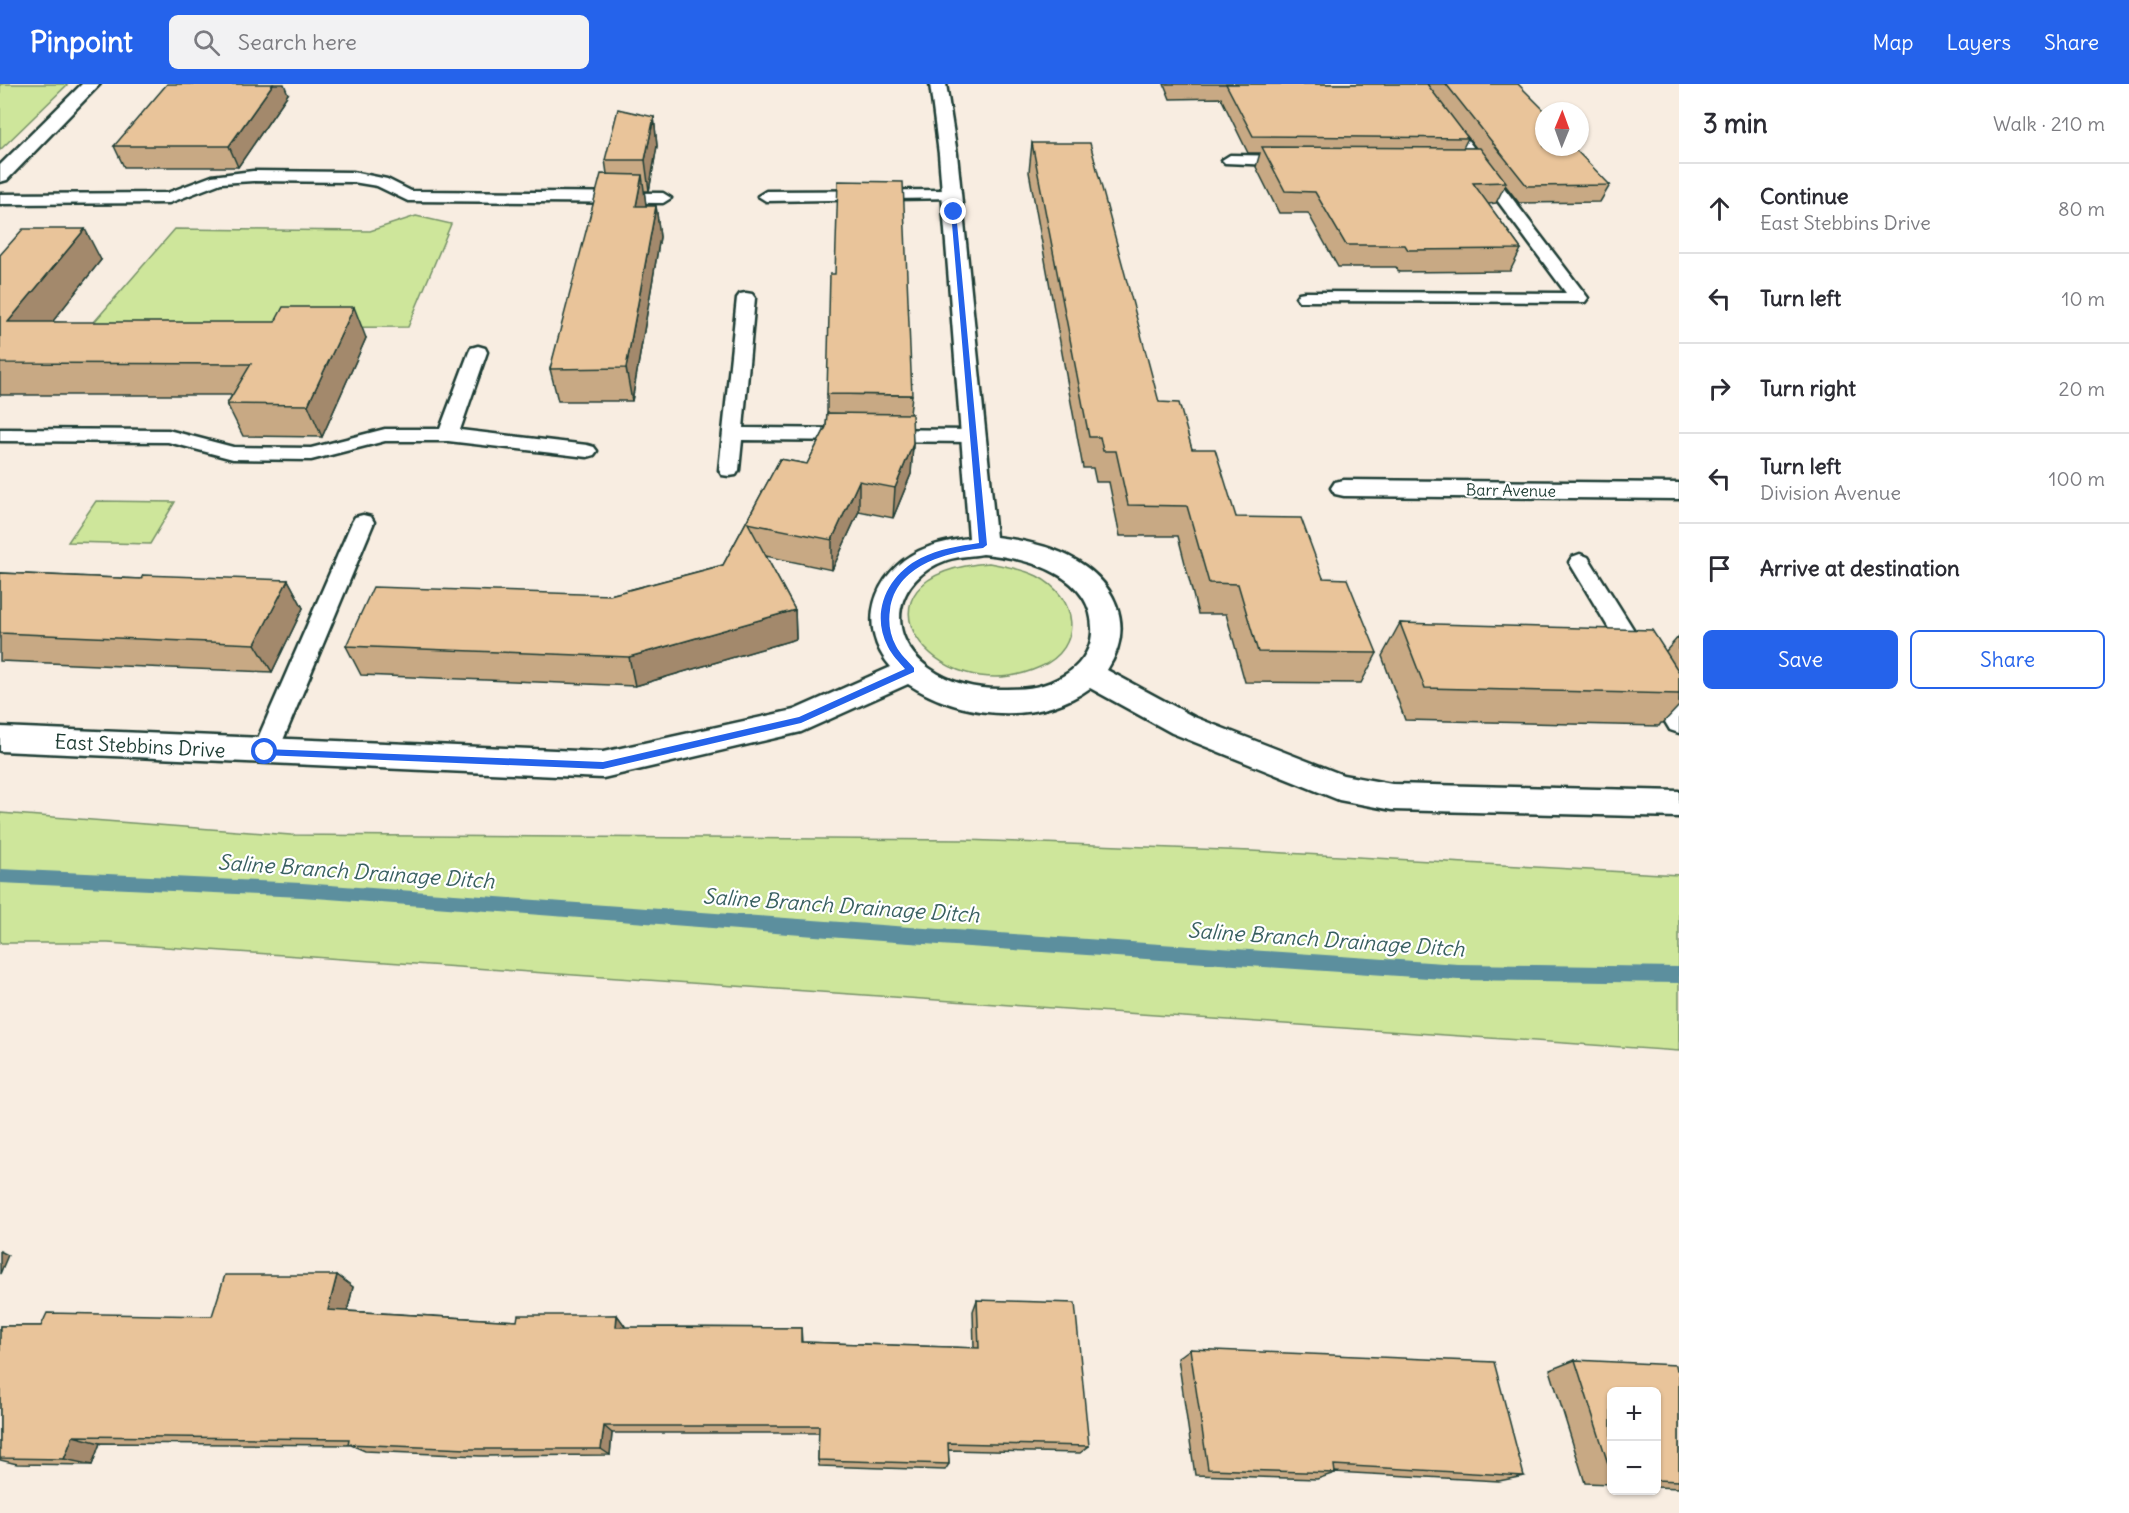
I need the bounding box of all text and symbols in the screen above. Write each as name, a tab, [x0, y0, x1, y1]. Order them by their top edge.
search box	[169, 15, 589, 69]
text: Pinpoint	[30, 24, 133, 60]
icon: search	[190, 26, 223, 59]
text: Search here	[238, 28, 357, 56]
text: Map	[1873, 29, 1913, 56]
text: Layers	[1946, 29, 2011, 56]
text: Share	[2044, 29, 2099, 56]
north arrow	[1535, 102, 1589, 156]
text: 3 min	[1703, 107, 1768, 140]
text: Walk · 210 m	[1993, 111, 2105, 136]
text: Continue	[1760, 182, 1849, 210]
icon: ahead	[1703, 192, 1736, 225]
text: 80 m	[2058, 196, 2105, 221]
route end	[940, 198, 966, 224]
text: East Stebbins Drive	[1760, 210, 1931, 235]
icon: left	[1703, 282, 1736, 315]
text: Turn left	[1760, 284, 1841, 312]
text: 10 m	[2062, 286, 2105, 311]
icon: right	[1703, 372, 1736, 405]
text: Turn right	[1760, 374, 1856, 402]
text: 20 m	[2059, 376, 2105, 401]
text: Turn left	[1760, 452, 1841, 480]
icon: left	[1703, 462, 1736, 495]
text: 100 m	[2048, 466, 2105, 491]
street label: Barr Avenue	[1466, 479, 1556, 501]
text: Division Avenue	[1760, 480, 1901, 505]
icon: arrive	[1703, 552, 1736, 585]
text: Arrive at destination	[1760, 554, 1960, 582]
button: Save	[1703, 630, 1898, 689]
button: Share	[1910, 630, 2105, 689]
street label: East Stebbins Drive	[54, 729, 226, 762]
route start	[251, 738, 277, 764]
water label: Saline Branch Drainage Ditch	[217, 848, 496, 895]
water label: Saline Branch Drainage Ditch	[702, 882, 981, 929]
water label: Saline Branch Drainage Ditch	[1187, 916, 1466, 963]
map controls	[1607, 1387, 1661, 1495]
button: +	[1607, 1387, 1661, 1441]
button: −	[1607, 1441, 1661, 1495]

